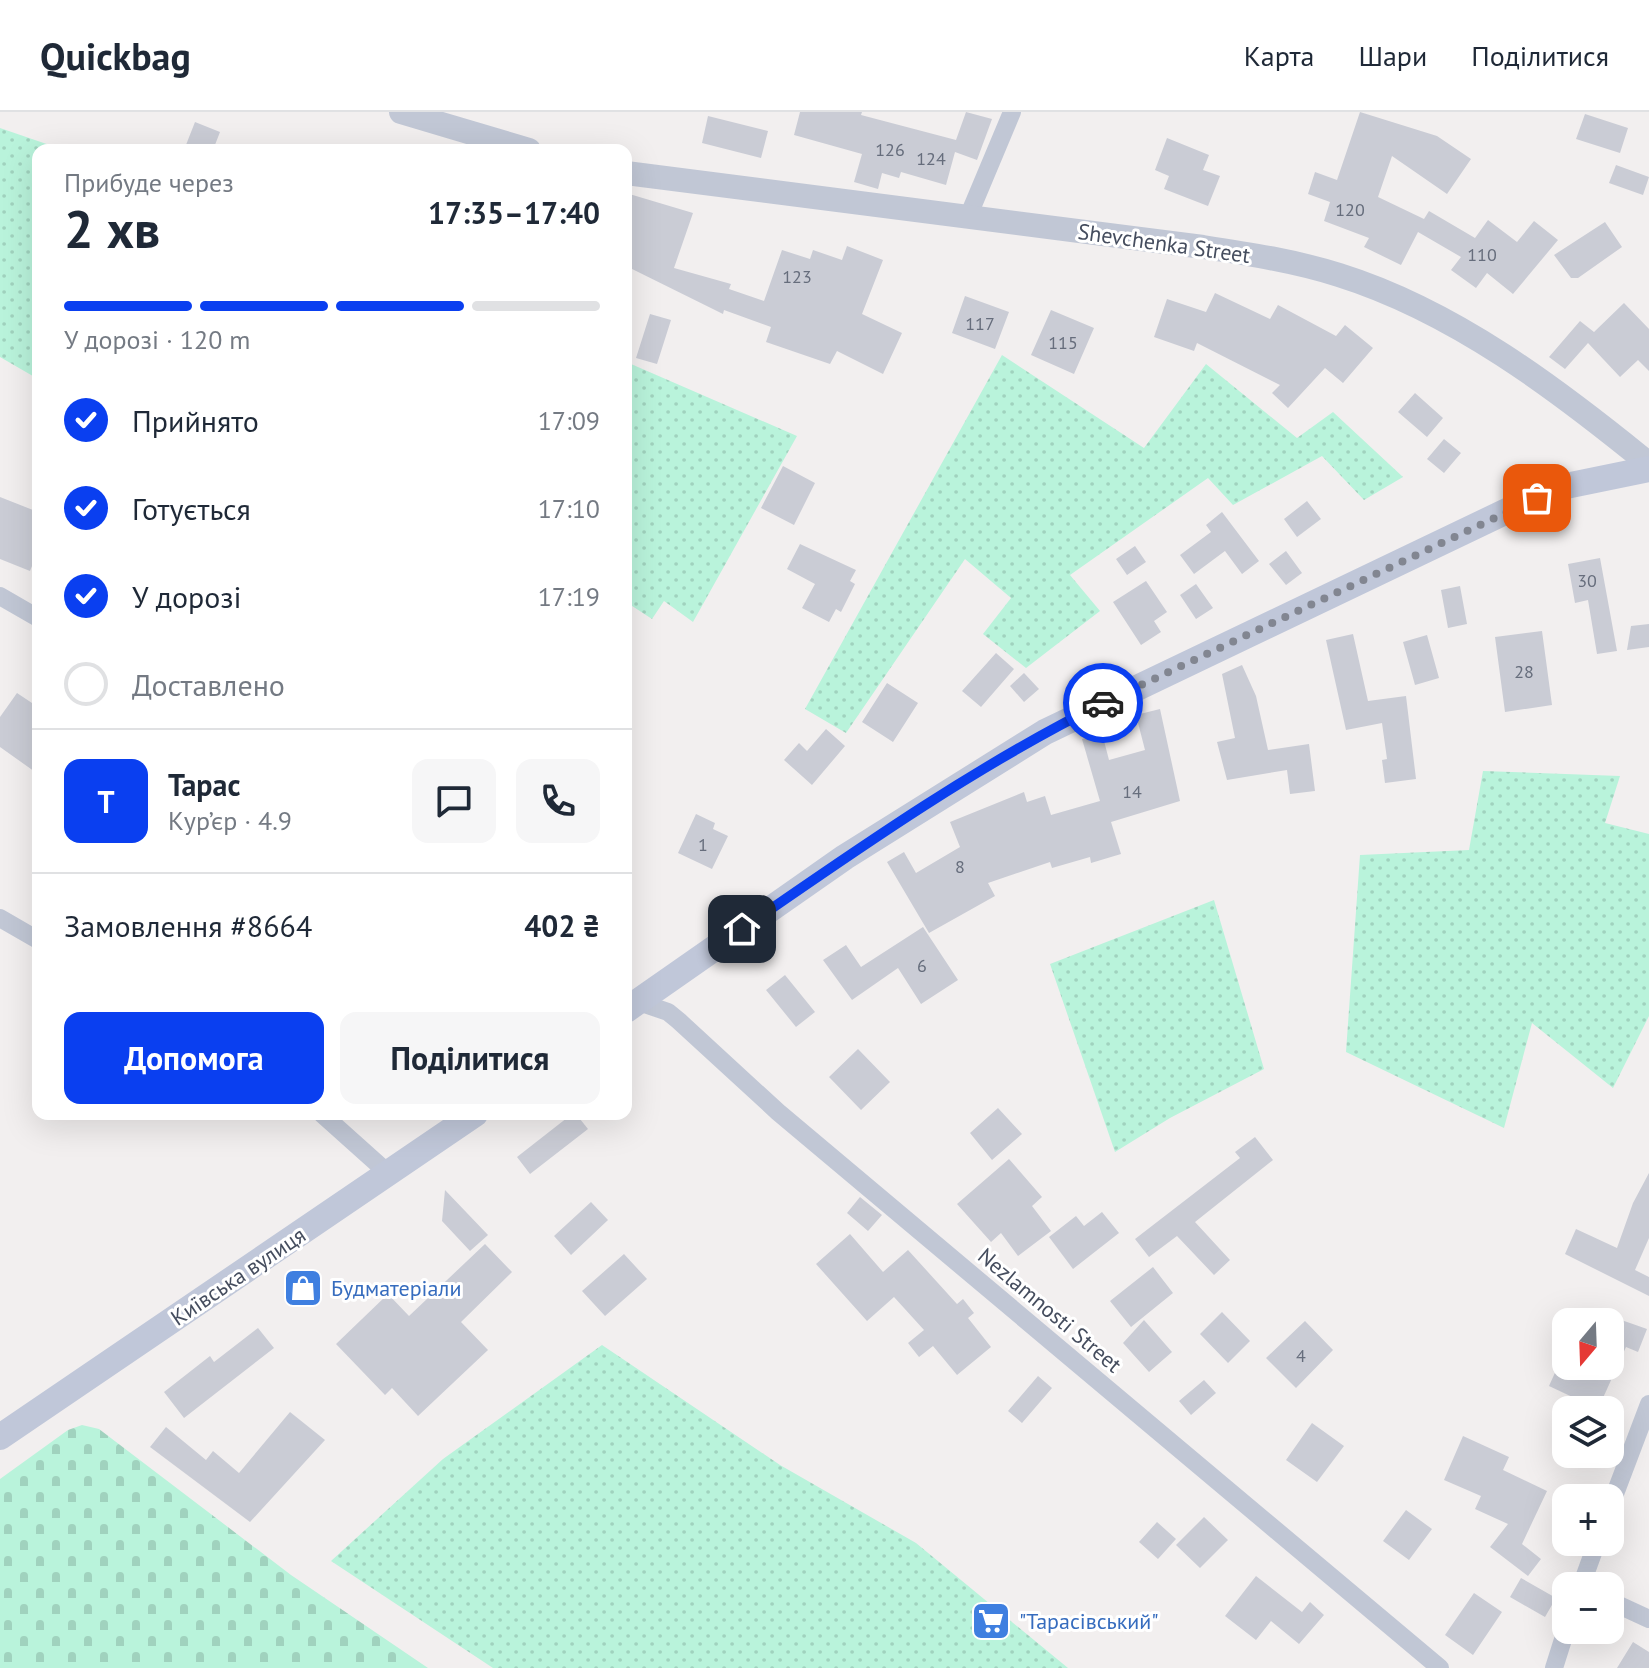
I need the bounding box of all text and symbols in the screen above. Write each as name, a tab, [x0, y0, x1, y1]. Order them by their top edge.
text: Quickbag	[40, 31, 191, 80]
text: Карта	[1244, 37, 1314, 74]
text: Шари	[1358, 37, 1427, 74]
text: Поділитися	[1471, 37, 1609, 74]
house number: 126	[875, 138, 905, 161]
house number: 124	[916, 147, 946, 170]
text: Прибуде через	[64, 166, 234, 199]
text: 17:35–17:40	[428, 193, 600, 232]
text: 2 хв	[64, 195, 160, 262]
house number: 120	[1335, 198, 1365, 221]
street label: Shevchenka Street	[1076, 217, 1252, 269]
house number: 110	[1467, 243, 1497, 266]
house number: 123	[782, 265, 812, 288]
house number: 117	[965, 312, 995, 335]
text: У дорозі · 120 m	[64, 323, 250, 356]
house number: 115	[1048, 331, 1078, 354]
icon: check	[64, 398, 108, 442]
text: Прийнято	[132, 401, 259, 440]
text: 17:09	[538, 404, 600, 437]
pin	[1503, 464, 1571, 532]
icon: bag	[1515, 476, 1559, 520]
icon: check	[64, 486, 108, 530]
text: Готується	[132, 489, 251, 528]
text: 17:10	[538, 492, 600, 525]
house number: 30	[1577, 569, 1597, 592]
icon: check	[64, 574, 108, 618]
text: У дорозі	[132, 577, 242, 616]
text: 17:19	[538, 580, 600, 613]
house number: 28	[1514, 660, 1534, 683]
courier	[1063, 663, 1143, 743]
text: Доставлено	[132, 665, 285, 704]
icon: car	[1081, 681, 1125, 725]
button: chat	[412, 759, 496, 843]
button: phone	[516, 759, 600, 843]
text: Тарас	[168, 765, 240, 804]
house number: 14	[1122, 780, 1142, 803]
text: Т	[97, 782, 115, 821]
text: Кур’єр · 4.9	[168, 804, 292, 837]
house number: 1	[698, 833, 708, 856]
house number: 8	[955, 855, 965, 878]
pin	[708, 895, 776, 963]
text: Замовлення #8664	[64, 906, 312, 945]
text: 402 ₴	[524, 906, 600, 945]
icon: home	[720, 907, 764, 951]
house number: 6	[917, 954, 927, 977]
button: Допомога	[64, 1012, 324, 1104]
button: Поділитися	[340, 1012, 600, 1104]
street label: Київська вулиця	[165, 1221, 311, 1331]
street label: Nezlamnosti Street	[972, 1242, 1128, 1379]
shop icon: Будматеріали	[282, 1267, 324, 1309]
place label: Будматеріали	[331, 1274, 461, 1302]
north arrow	[1552, 1308, 1624, 1380]
map controls	[1552, 1308, 1624, 1644]
house number: 4	[1296, 1344, 1306, 1367]
button: layers	[1552, 1396, 1624, 1468]
button: +	[1552, 1484, 1624, 1556]
button: −	[1552, 1572, 1624, 1644]
supermarket icon: "Тарасівський"	[970, 1600, 1012, 1642]
place label: "Тарасівський"	[1019, 1607, 1159, 1635]

